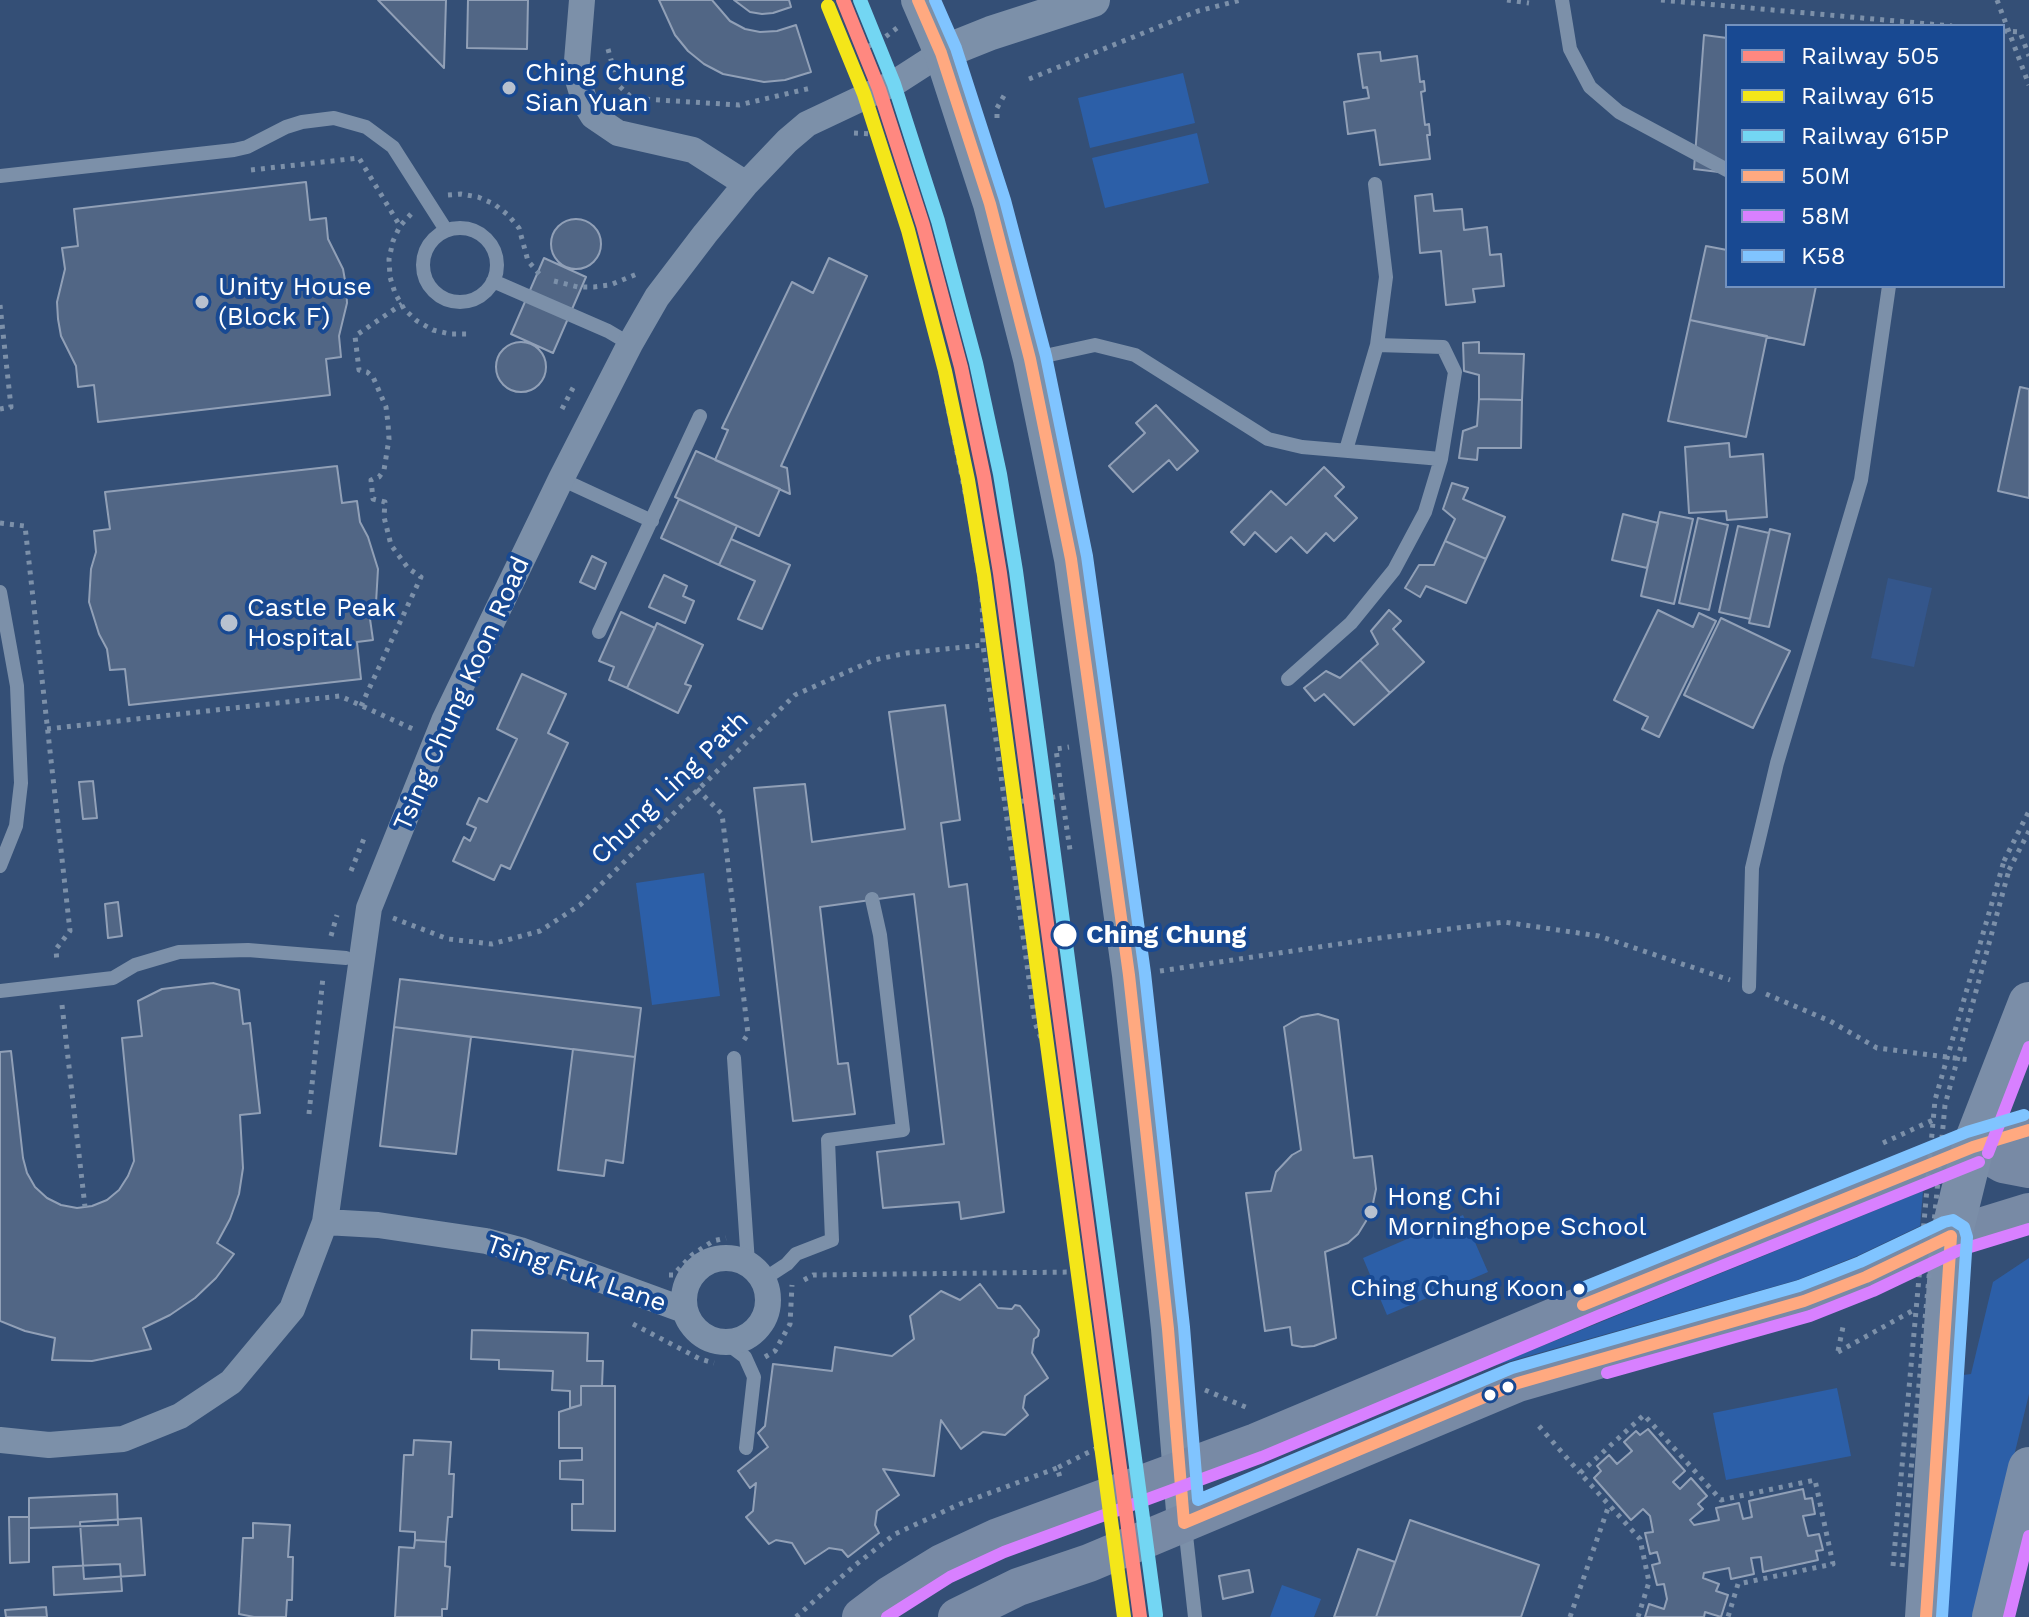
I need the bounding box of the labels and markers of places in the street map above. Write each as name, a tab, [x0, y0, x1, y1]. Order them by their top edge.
place label: Ching Chung Sian Yuan	[525, 57, 685, 118]
marker: Ching Chung Sian Yuan	[500, 79, 518, 97]
place label: Unity House (Block F)	[218, 271, 372, 332]
marker: Unity House (Block F)	[193, 293, 211, 311]
place label: Castle Peak Hospital	[247, 592, 396, 654]
marker: Castle Peak Hospital	[218, 612, 240, 634]
place label: Ching Chung	[1086, 919, 1246, 951]
marker: Ching Chung	[1051, 921, 1079, 949]
place label: Hong Chi Morninghope School	[1387, 1181, 1646, 1242]
marker: Hong Chi Morninghope School	[1362, 1203, 1380, 1221]
place label: Ching Chung Koon	[1350, 1275, 1564, 1303]
marker: Ching Chung Koon	[1571, 1281, 1587, 1297]
unlabelled marker	[1500, 1379, 1516, 1395]
unlabelled marker	[1482, 1387, 1498, 1403]

